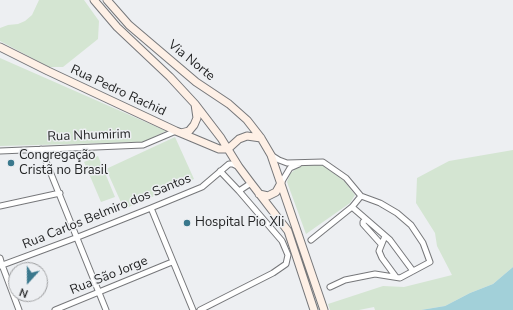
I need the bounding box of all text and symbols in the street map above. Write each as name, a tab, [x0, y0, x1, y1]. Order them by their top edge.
street label: Via Norte	[165, 37, 217, 85]
street label: Rua Pedro Rachid	[68, 62, 168, 120]
street label: Rua Nhumirim	[47, 127, 131, 145]
place label: Congregação Cristã no Brasil	[19, 148, 108, 179]
marker: Congregação Cristã no Brasil	[6, 158, 16, 168]
street label: Rua Carlos Belmiro dos Santos	[20, 171, 194, 253]
place label: Hospital Pio XIi	[195, 215, 284, 231]
marker: Hospital Pio XIi	[182, 218, 192, 228]
street label: Rua São Jorge	[68, 253, 150, 299]
north arrow	[8, 262, 48, 302]
text: N	[17, 284, 30, 301]

